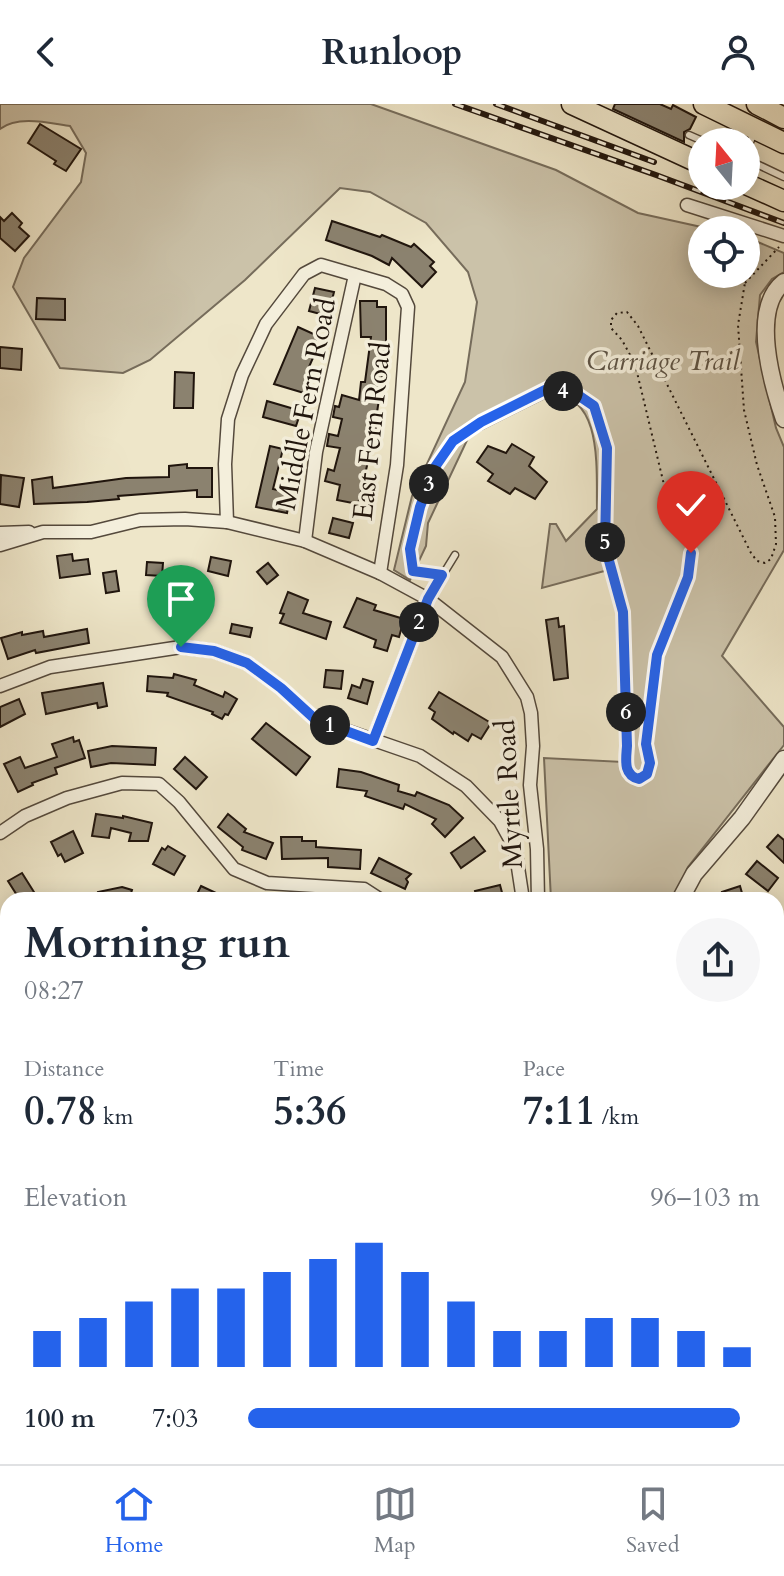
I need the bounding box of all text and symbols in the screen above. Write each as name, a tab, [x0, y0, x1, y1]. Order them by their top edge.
text: Runloop	[321, 28, 463, 77]
icon: back	[24, 30, 68, 74]
icon: person	[716, 30, 760, 74]
north arrow	[688, 128, 760, 200]
map controls	[688, 128, 760, 288]
button: locate	[688, 216, 760, 288]
street label: Middle Fern Road	[267, 295, 345, 513]
street label: East Fern Road	[344, 340, 400, 522]
park label: Carriage Trail	[586, 342, 741, 380]
pin: 4	[543, 371, 583, 411]
text: 4	[557, 376, 569, 406]
pin: 3	[409, 464, 449, 504]
text: 3	[423, 469, 435, 499]
pin	[657, 471, 725, 553]
icon: check	[669, 483, 713, 527]
pin: 5	[585, 522, 625, 562]
text: 5	[599, 527, 611, 557]
pin	[147, 565, 215, 647]
icon: arrive	[159, 577, 203, 621]
pin: 2	[399, 602, 439, 642]
text: 2	[413, 607, 425, 637]
pin: 6	[606, 692, 646, 732]
text: 6	[620, 697, 632, 727]
pin: 1	[310, 705, 350, 745]
text: 1	[324, 710, 336, 740]
street label: Myrtle Road	[486, 718, 532, 869]
text: Morning run	[24, 913, 290, 973]
button: share	[676, 918, 760, 1002]
text: 08:27	[24, 973, 84, 1008]
text: Distance	[24, 1054, 104, 1084]
text: Time	[273, 1054, 324, 1084]
text: Pace	[523, 1054, 565, 1084]
text: 0.78	[24, 1084, 97, 1139]
text: 5:36	[273, 1084, 346, 1139]
text: 7:11	[523, 1084, 596, 1139]
text: km	[97, 1102, 133, 1132]
text: /km	[596, 1102, 639, 1132]
text: Elevation	[24, 1180, 127, 1215]
text: 96–103 m	[650, 1180, 760, 1215]
text: 100 m	[24, 1401, 95, 1436]
text: 7:03	[152, 1401, 199, 1436]
tab: Home	[105, 1482, 164, 1560]
tab: Map	[373, 1482, 417, 1560]
tab: Saved	[626, 1482, 679, 1560]

